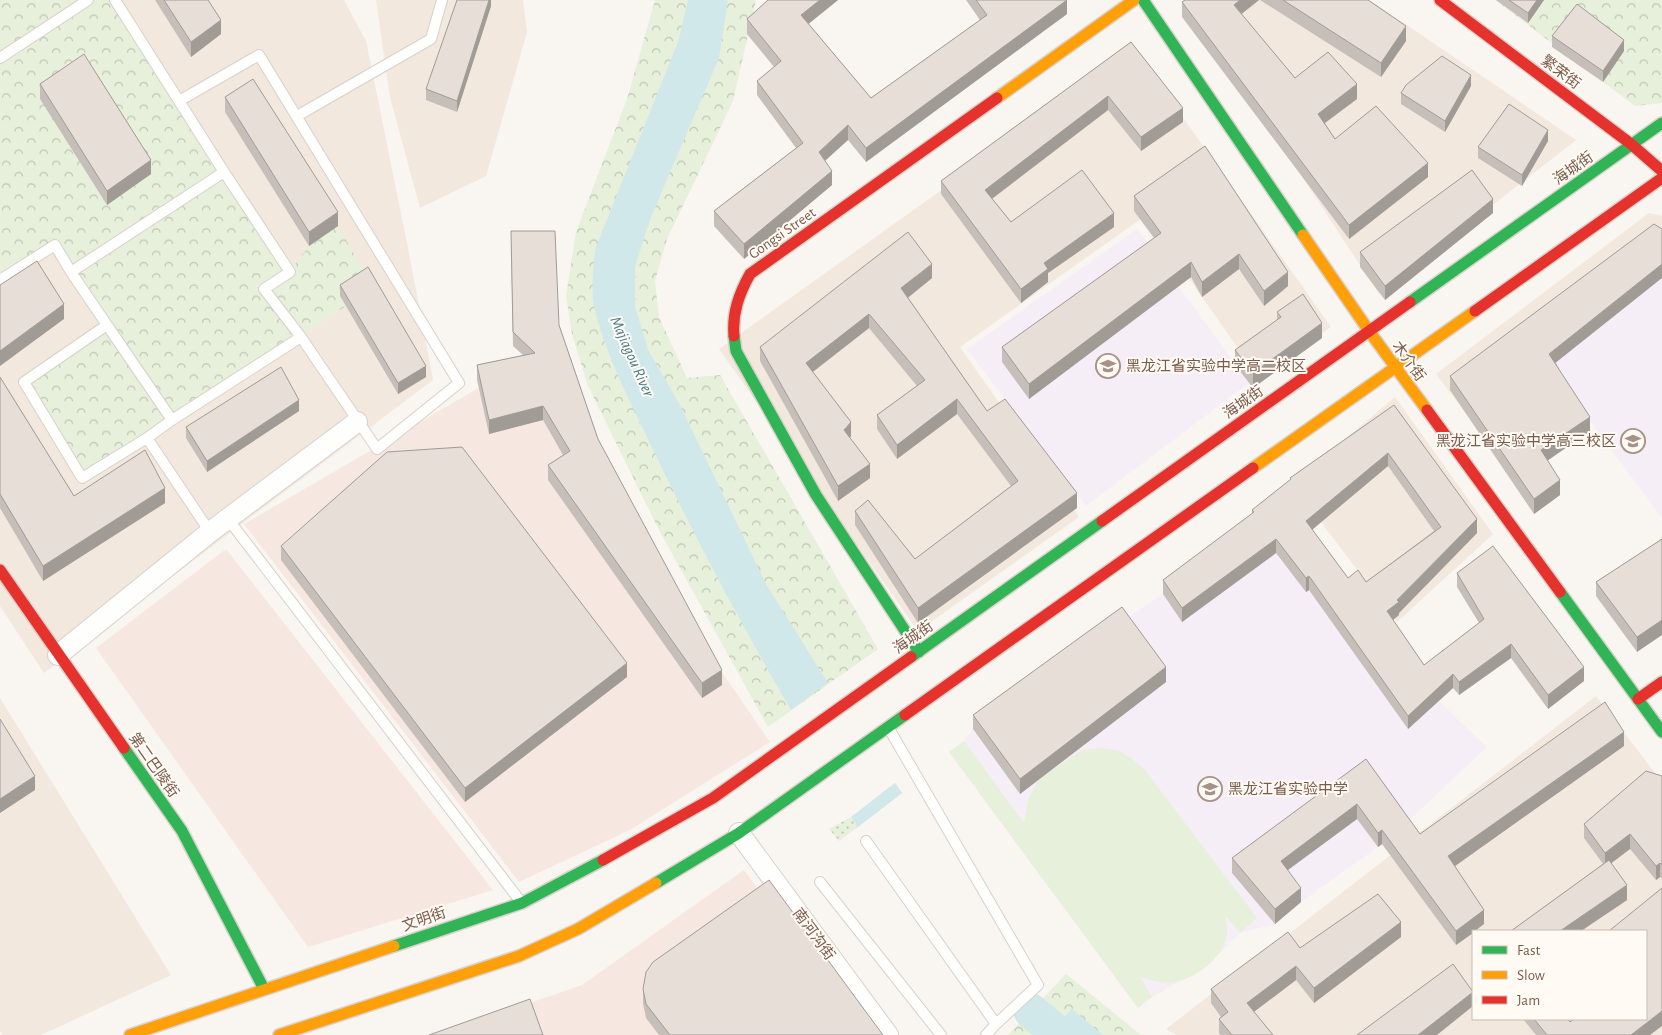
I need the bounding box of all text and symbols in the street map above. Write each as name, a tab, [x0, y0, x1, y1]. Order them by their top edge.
street label: 繁荣街	[1538, 52, 1584, 92]
street label: 海城街	[1550, 149, 1596, 187]
street label: Gongsi Street	[746, 205, 819, 262]
water label: Majiagou River	[606, 314, 657, 400]
street label: 木介街	[1389, 338, 1429, 384]
school or university icon: 黑龙江省实验中学高二校区	[1095, 353, 1121, 379]
place label: 黑龙江省实验中学高二校区	[1126, 357, 1306, 374]
street label: 海城街	[1220, 383, 1266, 421]
school or university icon: 黑龙江省实验中学高三校区	[1620, 428, 1646, 454]
place label: 黑龙江省实验中学高三校区	[1436, 432, 1616, 449]
street label: 海城街	[890, 618, 936, 656]
street label: 第二巴陵街	[126, 730, 182, 800]
school or university icon: 黑龙江省实验中学	[1197, 776, 1223, 802]
place label: 黑龙江省实验中学	[1228, 780, 1348, 797]
street label: 文明街	[400, 904, 448, 934]
street label: 南河沟街	[790, 905, 838, 963]
legend	[1472, 930, 1647, 1020]
text: Fast	[1517, 943, 1541, 958]
text: Slow	[1517, 968, 1545, 983]
text: Jam	[1517, 993, 1540, 1008]

